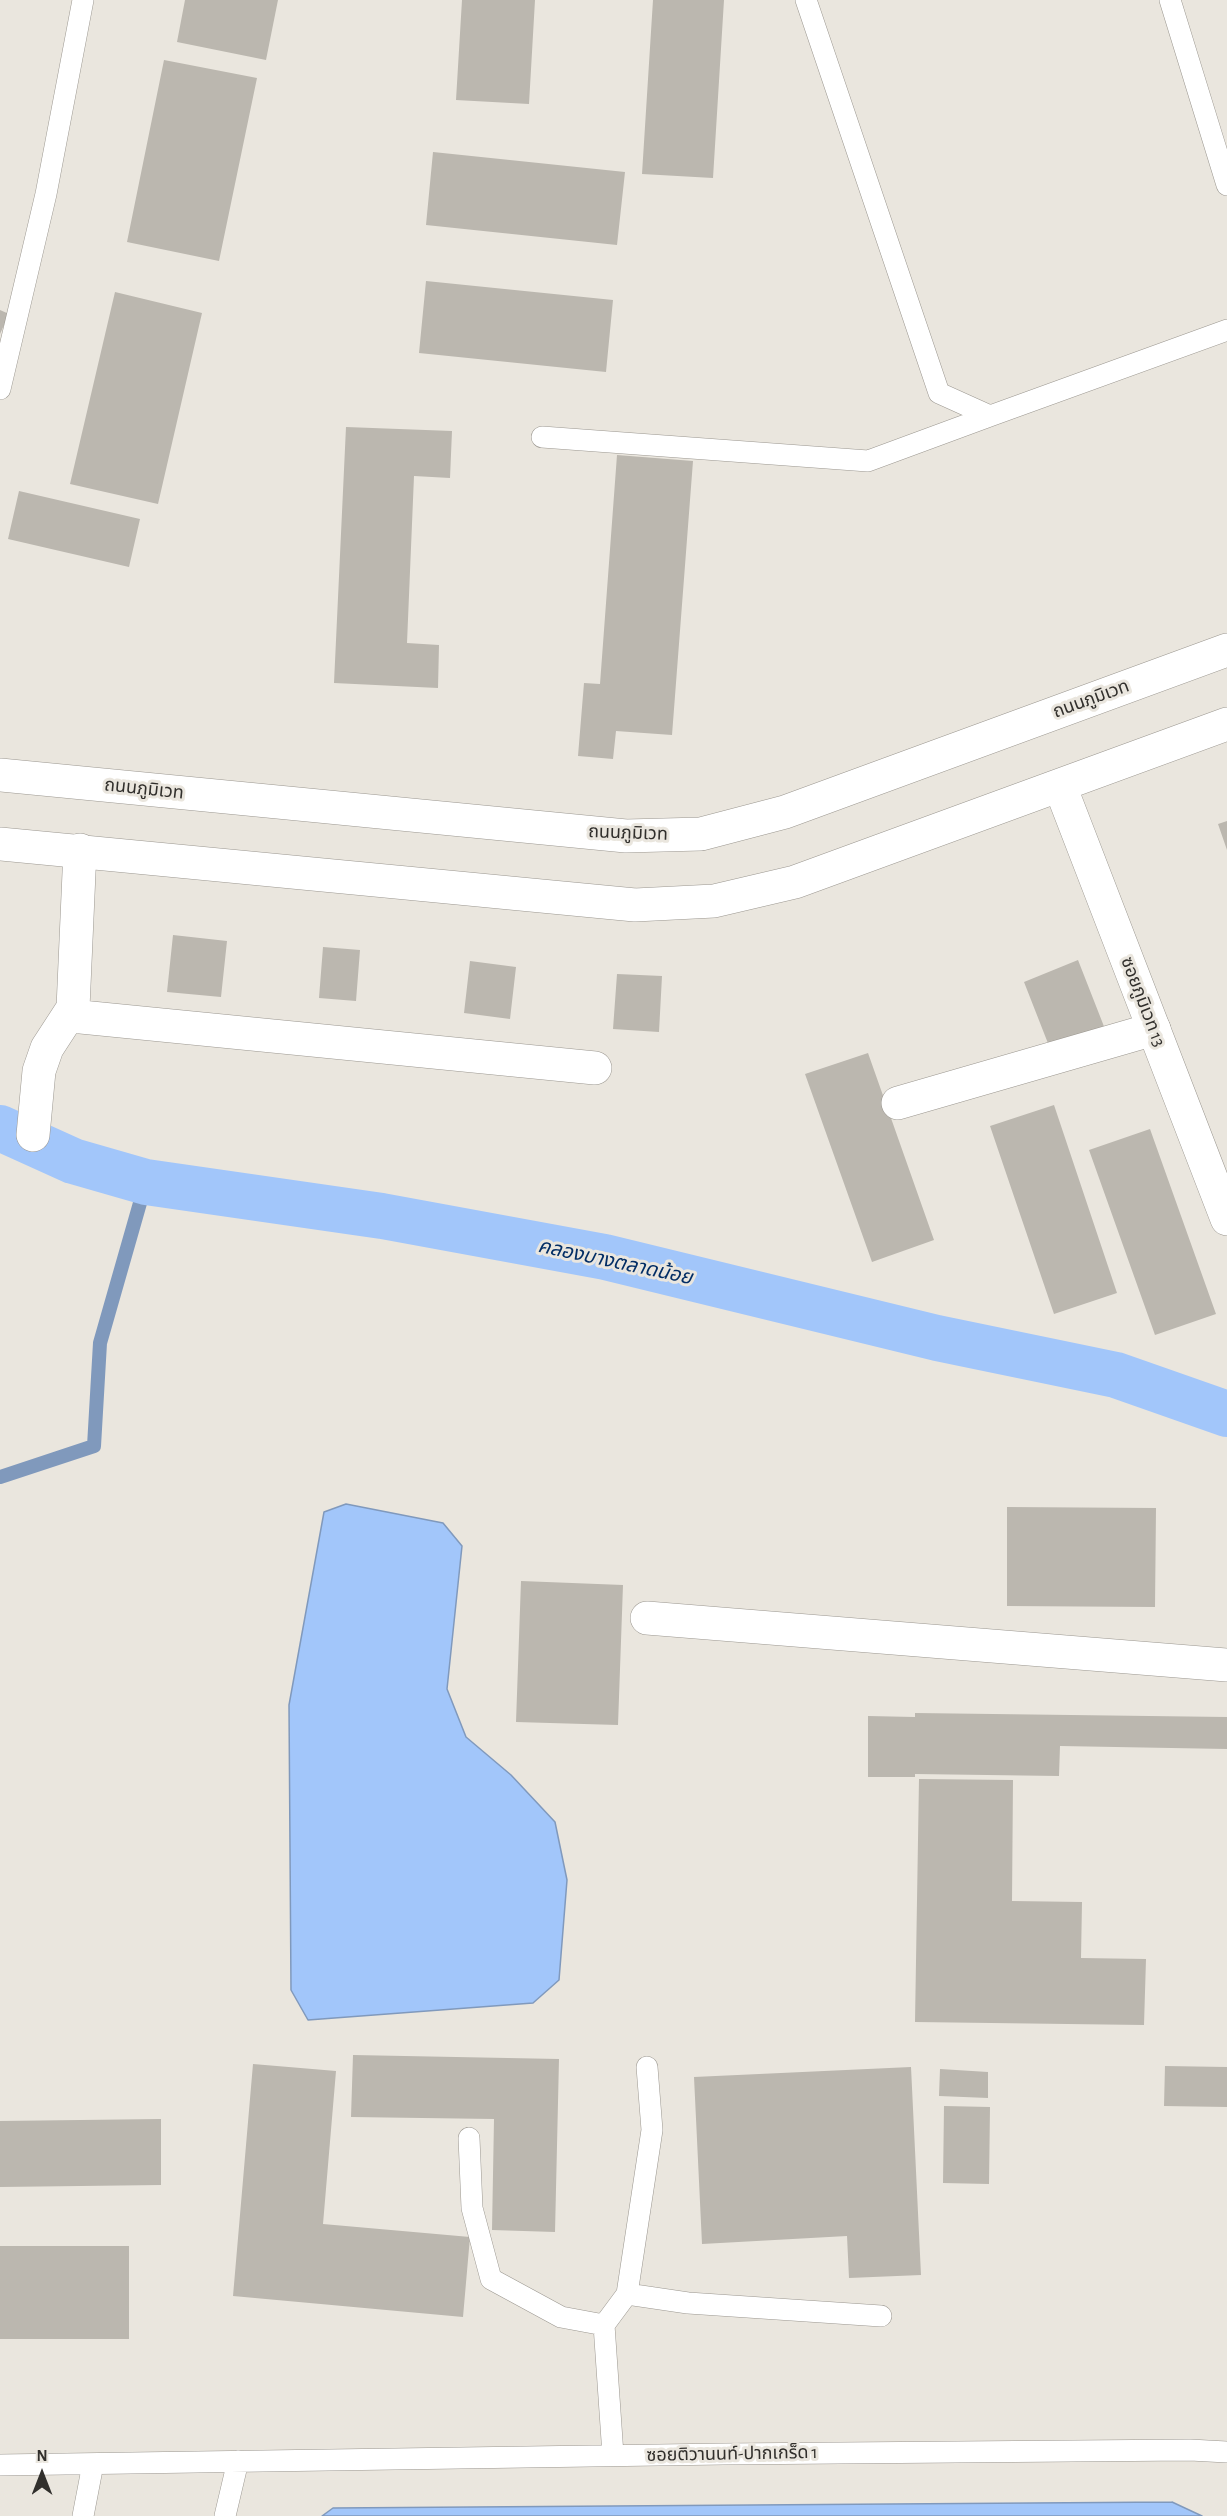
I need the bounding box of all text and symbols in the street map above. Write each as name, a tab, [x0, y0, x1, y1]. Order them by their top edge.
street label: ถนนภูมิเวท	[1050, 675, 1132, 723]
street label: ถนนภูมิเวท	[103, 774, 185, 804]
street label: ถนนภูมิเวท	[588, 821, 668, 845]
street label: ซอยภูมิเวท 13	[1116, 954, 1170, 1050]
water label: คลองบางตลาดน้อย	[536, 1234, 694, 1290]
street label: ซอยติวานนท์-ปากเกร็ด 1	[646, 2442, 818, 2466]
north arrow	[12, 2444, 72, 2504]
text: N	[36, 2448, 48, 2464]

